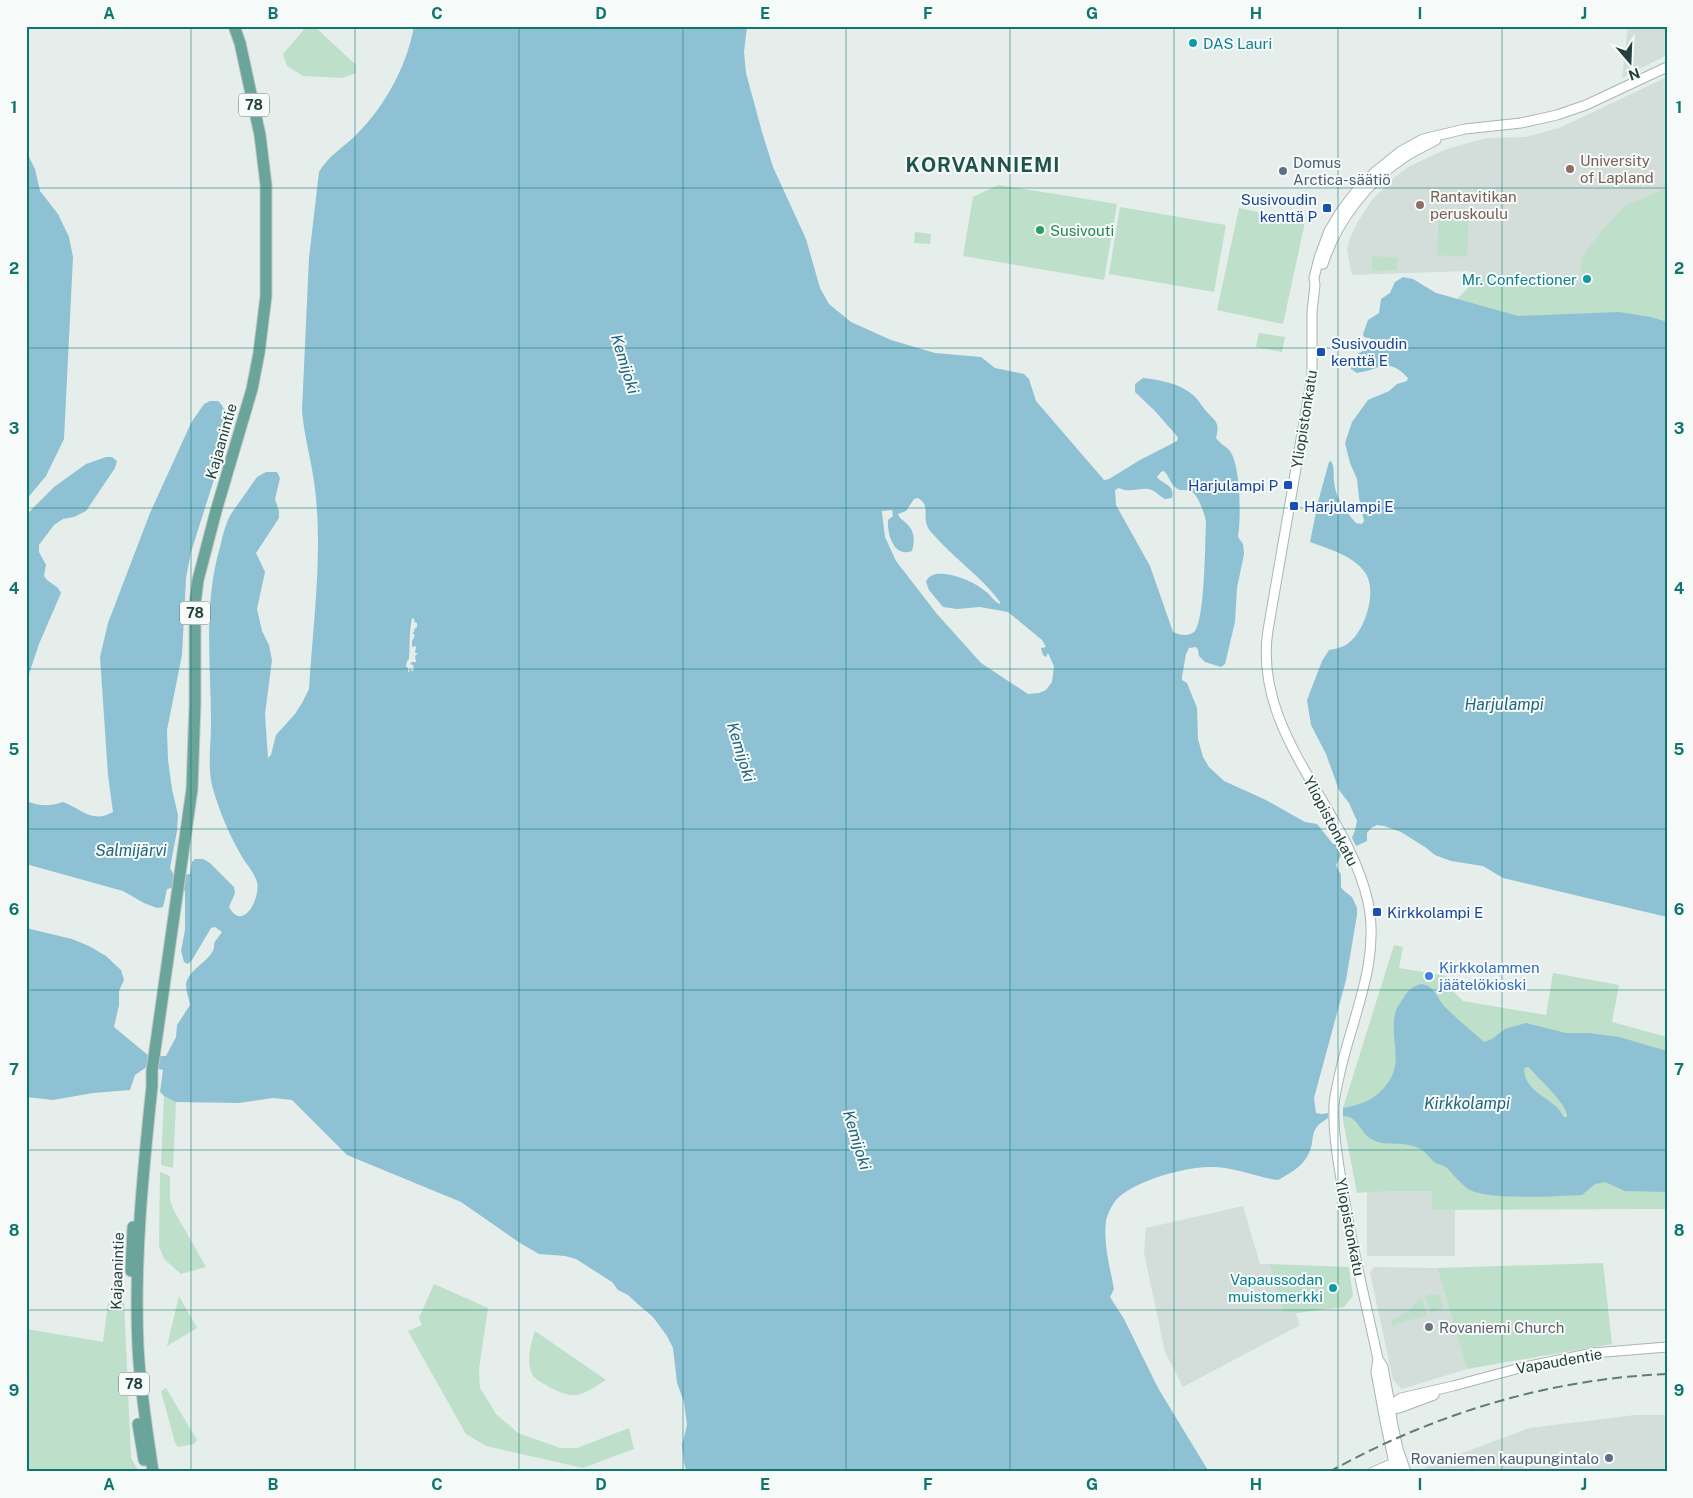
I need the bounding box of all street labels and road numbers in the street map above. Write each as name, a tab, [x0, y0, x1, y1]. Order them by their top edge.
road number: 78	[239, 94, 269, 116]
street label: Yliopistonkatu	[1288, 369, 1320, 469]
street label: Kajaanintie	[202, 401, 240, 481]
road number: 78	[180, 602, 210, 624]
street label: Yliopistonkatu	[1300, 773, 1362, 869]
street label: Yliopistonkatu	[1332, 1177, 1368, 1277]
street label: Kajaanintie	[107, 1232, 127, 1310]
street label: Vapaudentie	[1514, 1345, 1604, 1377]
road number: 78	[119, 1372, 149, 1396]

